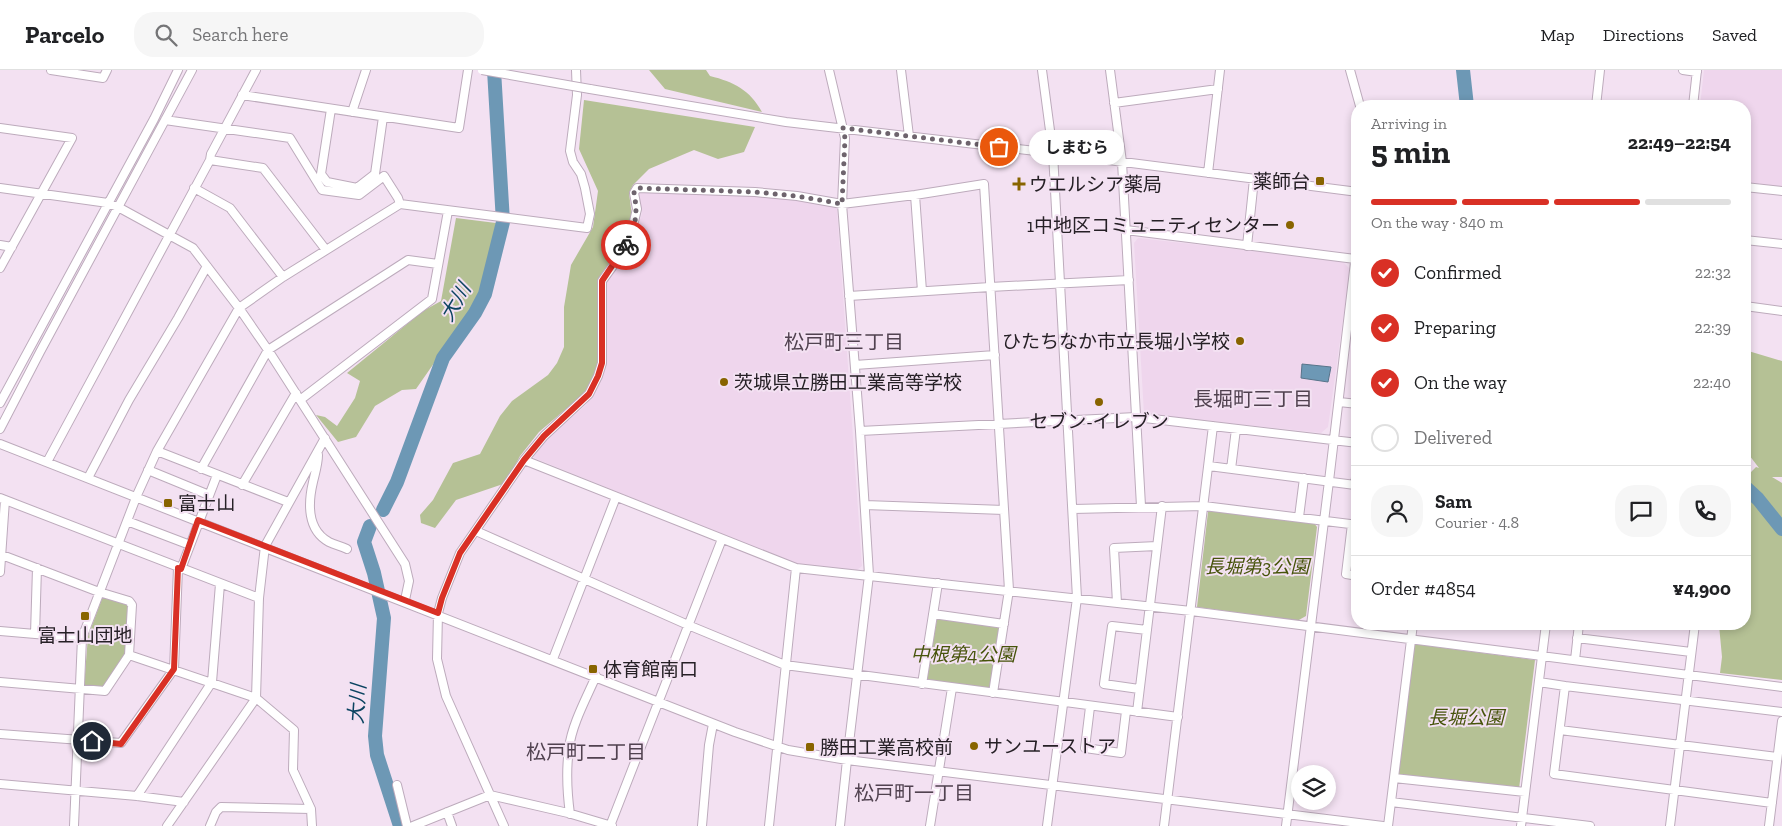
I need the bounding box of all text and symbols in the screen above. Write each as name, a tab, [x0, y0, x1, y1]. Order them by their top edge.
search box	[134, 12, 484, 57]
text: Parcelo	[25, 20, 104, 49]
icon: search	[152, 21, 180, 49]
text: Search here	[192, 23, 288, 46]
text: Map	[1540, 24, 1575, 46]
text: Directions	[1603, 24, 1684, 46]
text: Saved	[1712, 24, 1757, 46]
text: Arriving in	[1371, 114, 1447, 133]
pin	[978, 126, 1020, 168]
callout: しまむら	[1029, 130, 1124, 164]
text: 22:49–22:54	[1628, 131, 1731, 154]
icon: bag	[985, 133, 1013, 161]
text: 5 min	[1371, 133, 1450, 171]
text: しまむら	[1044, 138, 1109, 157]
place label: 薬師台	[1253, 170, 1310, 193]
place label: ウエルシア薬局	[1029, 173, 1162, 196]
marker: 薬師台	[1314, 175, 1326, 187]
marker: ウエルシア薬局	[1013, 178, 1025, 190]
text: On the way · 840 m	[1371, 213, 1503, 232]
place label: 1中地区コミュニティセンター	[1027, 214, 1280, 237]
marker: 1中地区コミュニティセンター	[1284, 219, 1296, 231]
courier	[601, 220, 651, 270]
icon: bike	[612, 231, 640, 259]
icon: check	[1371, 259, 1399, 287]
text: Confirmed	[1414, 261, 1501, 284]
text: 22:32	[1695, 263, 1731, 282]
water label: 大川	[434, 277, 477, 325]
icon: check	[1371, 314, 1399, 342]
text: Preparing	[1414, 316, 1496, 339]
text: 22:39	[1695, 318, 1731, 337]
district label: 松戸町三丁目	[784, 330, 904, 354]
place label: ひたちなか市立長堀小学校	[1002, 330, 1230, 353]
marker: ひたちなか市立長堀小学校	[1234, 335, 1246, 347]
icon: check	[1371, 369, 1399, 397]
place label: 茨城県立勝田工業高等学校	[734, 371, 962, 394]
text: On the way	[1414, 371, 1507, 394]
text: 22:40	[1693, 373, 1731, 392]
marker: 茨城県立勝田工業高等学校	[718, 376, 730, 388]
district label: 長堀町三丁目	[1193, 387, 1313, 411]
marker: セブン-イレブン	[1093, 396, 1105, 408]
place label: セブン-イレブン	[1029, 410, 1169, 433]
text: Delivered	[1414, 426, 1492, 449]
button: person	[1371, 485, 1423, 537]
button: chat	[1615, 485, 1667, 537]
button: phone	[1679, 485, 1731, 537]
text: Sam	[1435, 490, 1472, 513]
place label: 富士山	[178, 492, 235, 515]
marker: 富士山	[162, 497, 174, 509]
text: Courier · 4.8	[1435, 513, 1519, 532]
park label: 長堀第3公園	[1205, 555, 1312, 578]
text: Order #4854	[1371, 577, 1476, 600]
text: ¥4,900	[1673, 577, 1731, 600]
marker: 富士山団地	[79, 610, 91, 622]
place label: 富士山団地	[37, 624, 133, 647]
park label: 中根第4公園	[910, 643, 1019, 666]
place label: 体育館南口	[603, 658, 698, 681]
marker: 体育館南口	[587, 663, 599, 675]
water label: 大川	[344, 681, 371, 725]
park label: 長堀公園	[1428, 706, 1507, 729]
pin	[71, 720, 113, 762]
icon: home	[78, 727, 106, 755]
place label: サンユーストア	[984, 735, 1116, 758]
place label: 勝田工業高校前	[820, 736, 953, 759]
district label: 松戸町二丁目	[526, 740, 646, 764]
marker: サンユーストア	[968, 740, 980, 752]
marker: 勝田工業高校前	[804, 741, 816, 753]
map controls	[1291, 765, 1336, 810]
button: layers	[1291, 765, 1336, 810]
district label: 松戸町一丁目	[854, 781, 974, 805]

